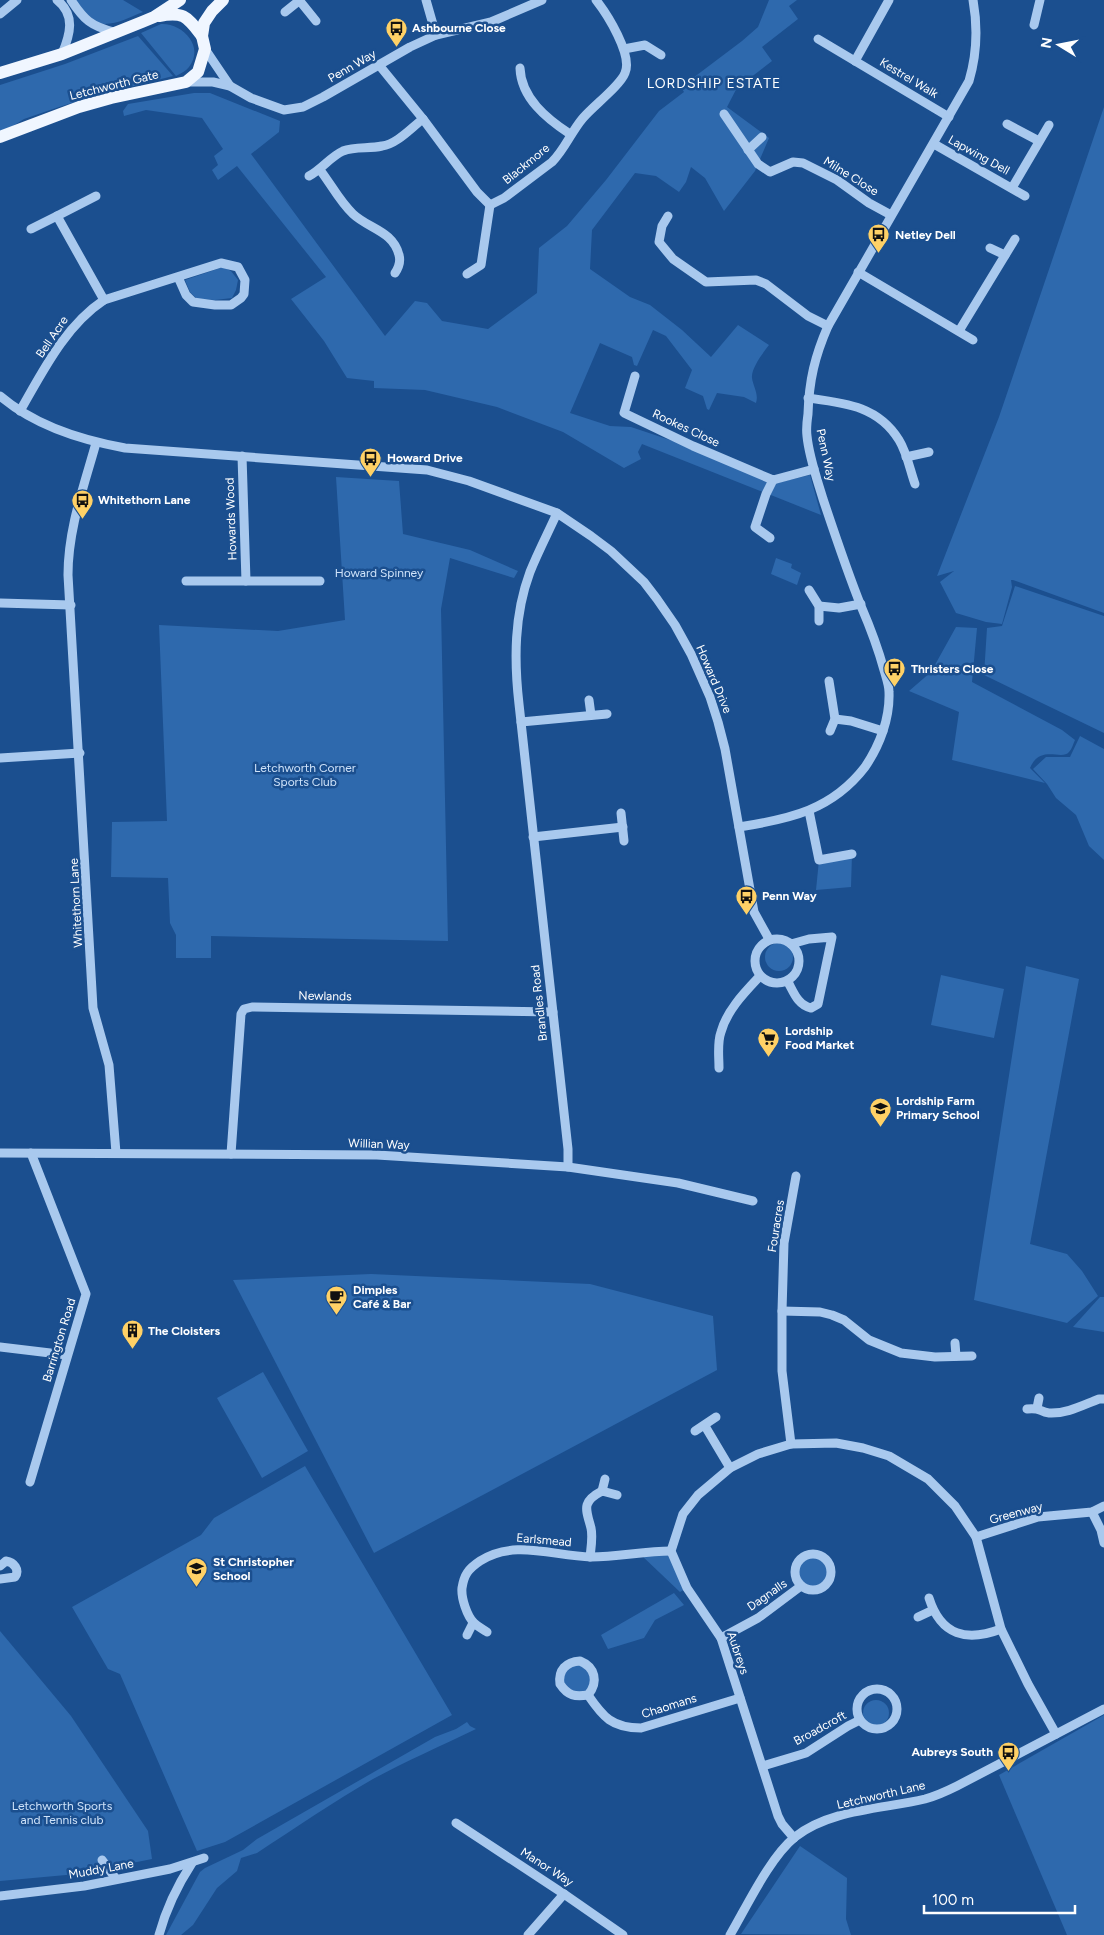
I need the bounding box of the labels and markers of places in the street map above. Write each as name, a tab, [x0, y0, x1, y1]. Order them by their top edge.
bus stop icon: Ashbourne Close	[384, 16, 408, 47]
place label: Ashbourne Close	[412, 21, 506, 35]
bus stop icon: Netley Dell	[867, 223, 891, 254]
place label: Netley Dell	[895, 228, 956, 242]
bus stop icon: Howard Drive	[359, 446, 383, 477]
place label: Howard Drive	[387, 451, 463, 465]
bus stop icon: Whitethorn Lane	[70, 488, 94, 519]
place label: Whitethorn Lane	[98, 493, 191, 507]
bus stop icon: Thristers Close	[883, 657, 907, 688]
place label: Thristers Close	[911, 662, 994, 676]
bus stop icon: Penn Way	[734, 884, 758, 915]
place label: Penn Way	[762, 889, 817, 903]
place label: Lordship Food Market	[785, 1024, 855, 1052]
supermarket icon: Lordship Food Market	[757, 1026, 781, 1057]
place label: Lordship Farm Primary School	[896, 1094, 980, 1122]
school or university icon: Lordship Farm Primary School	[868, 1096, 892, 1127]
place label: Dimples Café & Bar	[353, 1283, 412, 1311]
cafe icon: Dimples Café & Bar	[325, 1285, 349, 1316]
building icon: The Cloisters	[120, 1319, 144, 1350]
place label: The Cloisters	[148, 1324, 221, 1338]
place label: St Christopher School	[213, 1555, 294, 1583]
school or university icon: St Christopher School	[185, 1557, 209, 1588]
bus stop icon: Aubreys South	[997, 1740, 1021, 1771]
place label: Aubreys South	[911, 1745, 993, 1759]

